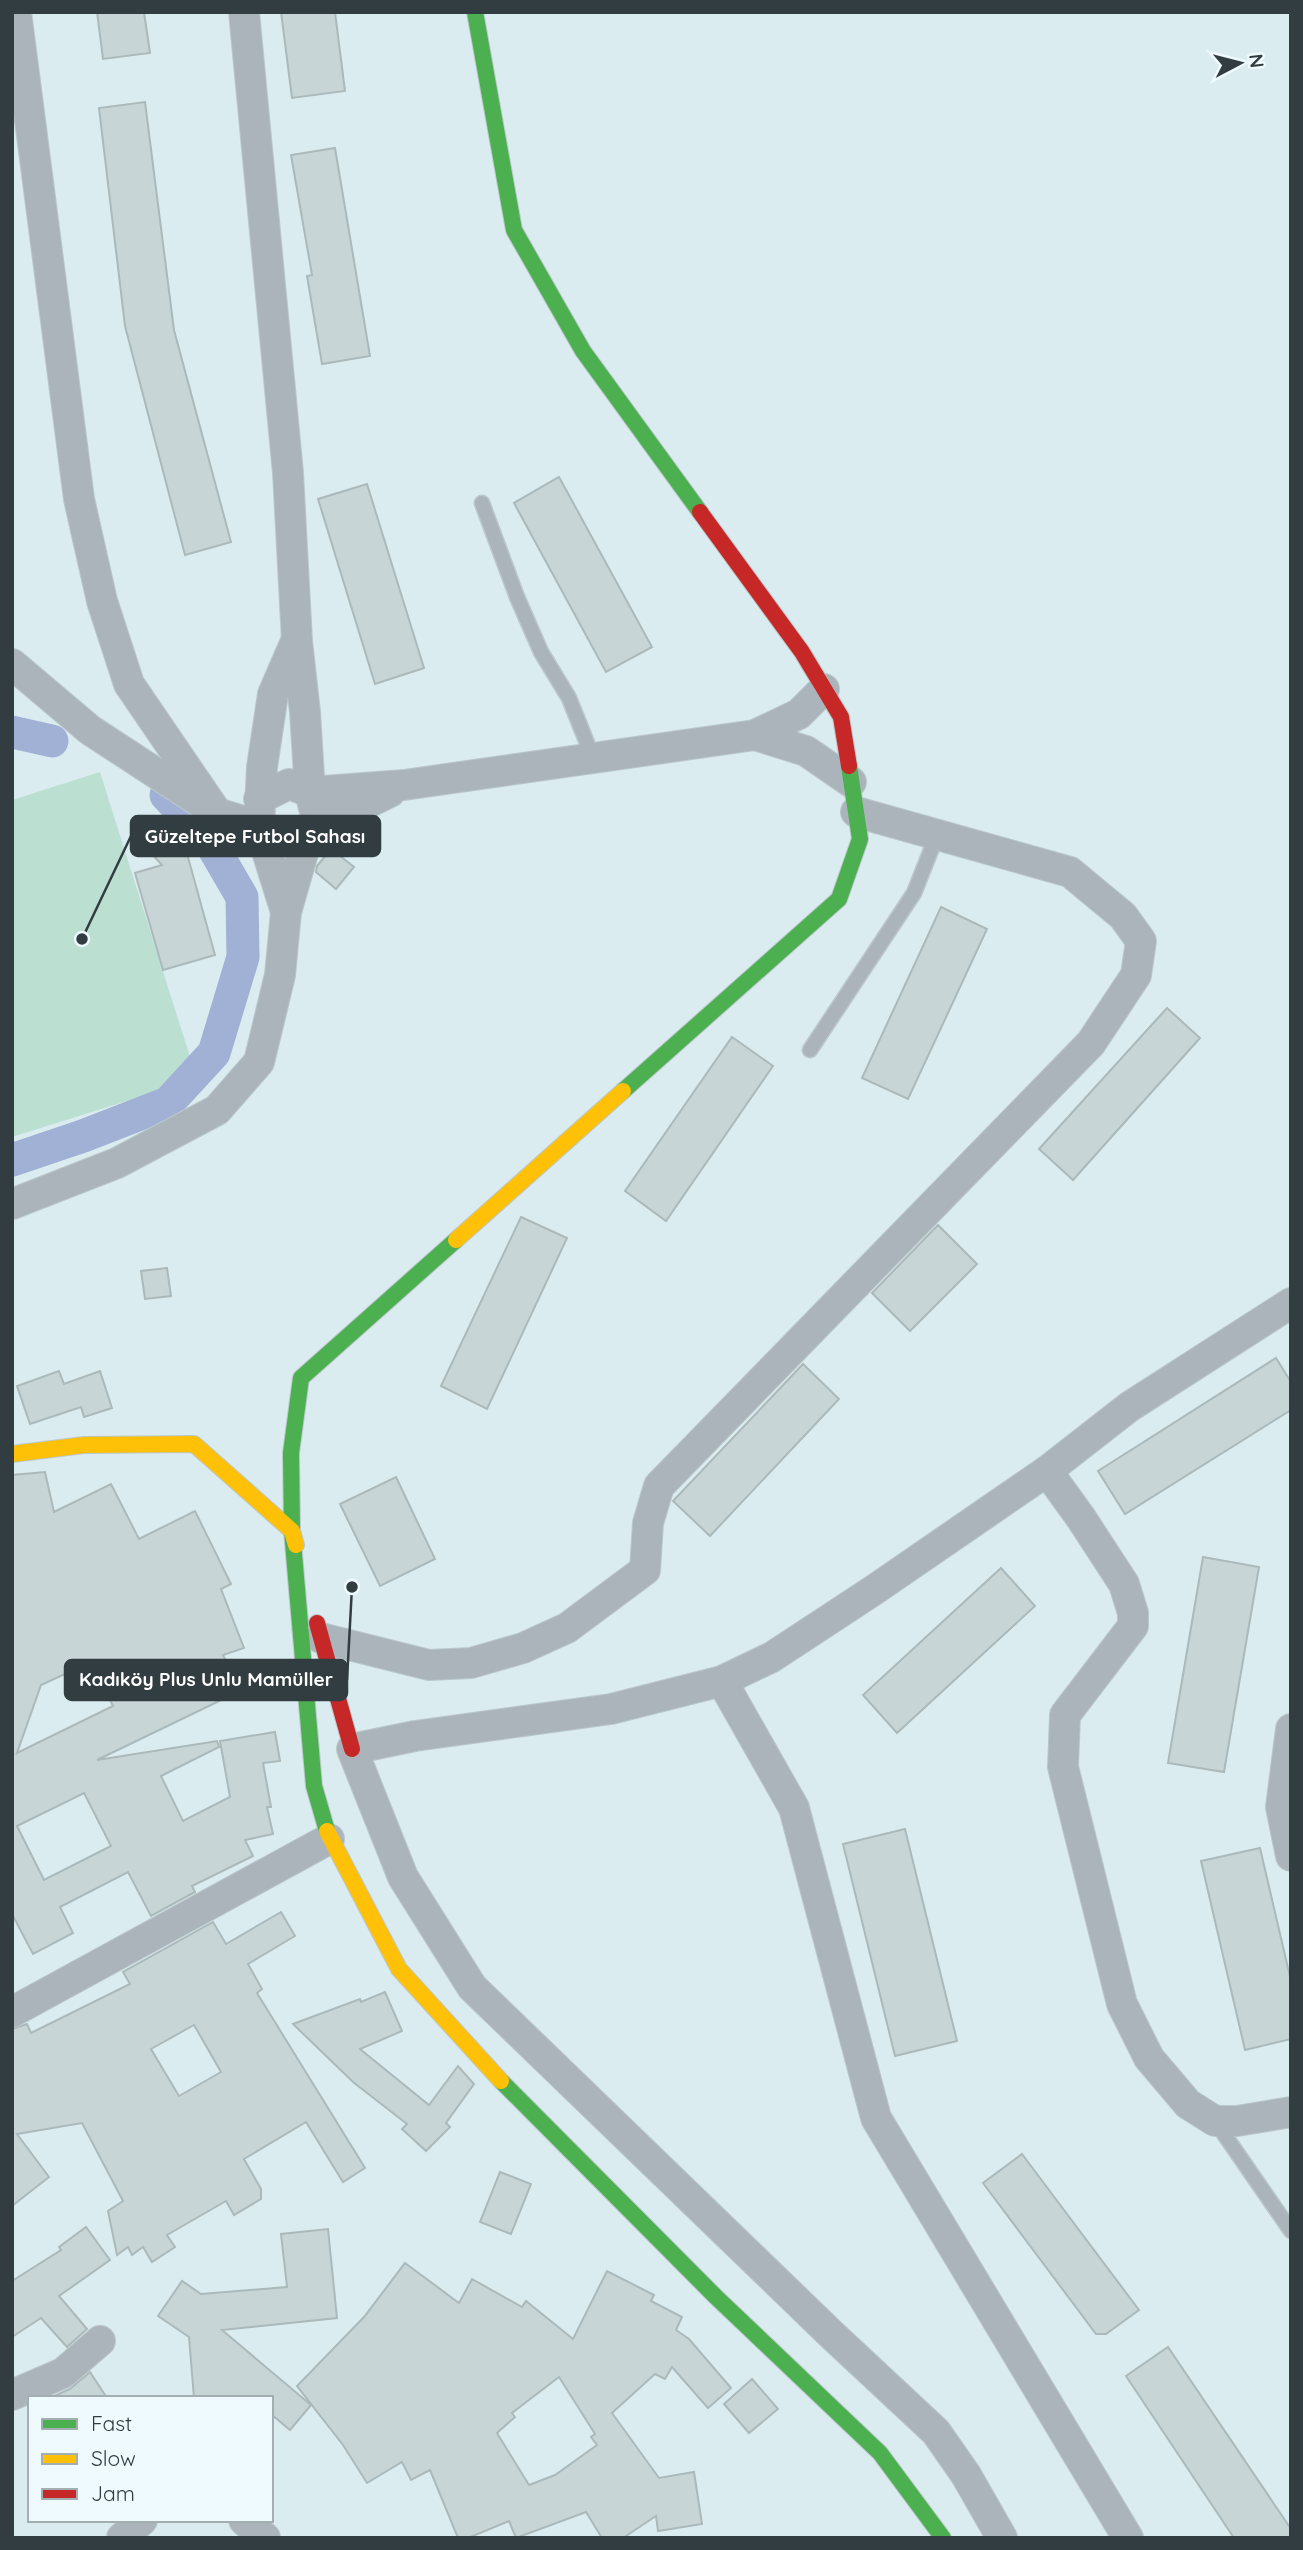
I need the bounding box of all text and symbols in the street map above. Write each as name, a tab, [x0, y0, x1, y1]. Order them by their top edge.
north arrow	[1205, 28, 1275, 98]
text: N	[1244, 53, 1270, 69]
callout: Güzeltepe Futbol Sahası	[131, 816, 380, 856]
text: Güzeltepe Futbol Sahası	[145, 824, 365, 848]
callout: Kadıköy Plus Unlu Mamüller	[65, 1660, 347, 1700]
text: Kadıköy Plus Unlu Mamüller	[79, 1667, 333, 1691]
legend	[28, 2396, 273, 2522]
text: Fast	[91, 2410, 132, 2436]
text: Slow	[91, 2445, 136, 2471]
text: Jam	[91, 2480, 135, 2506]

